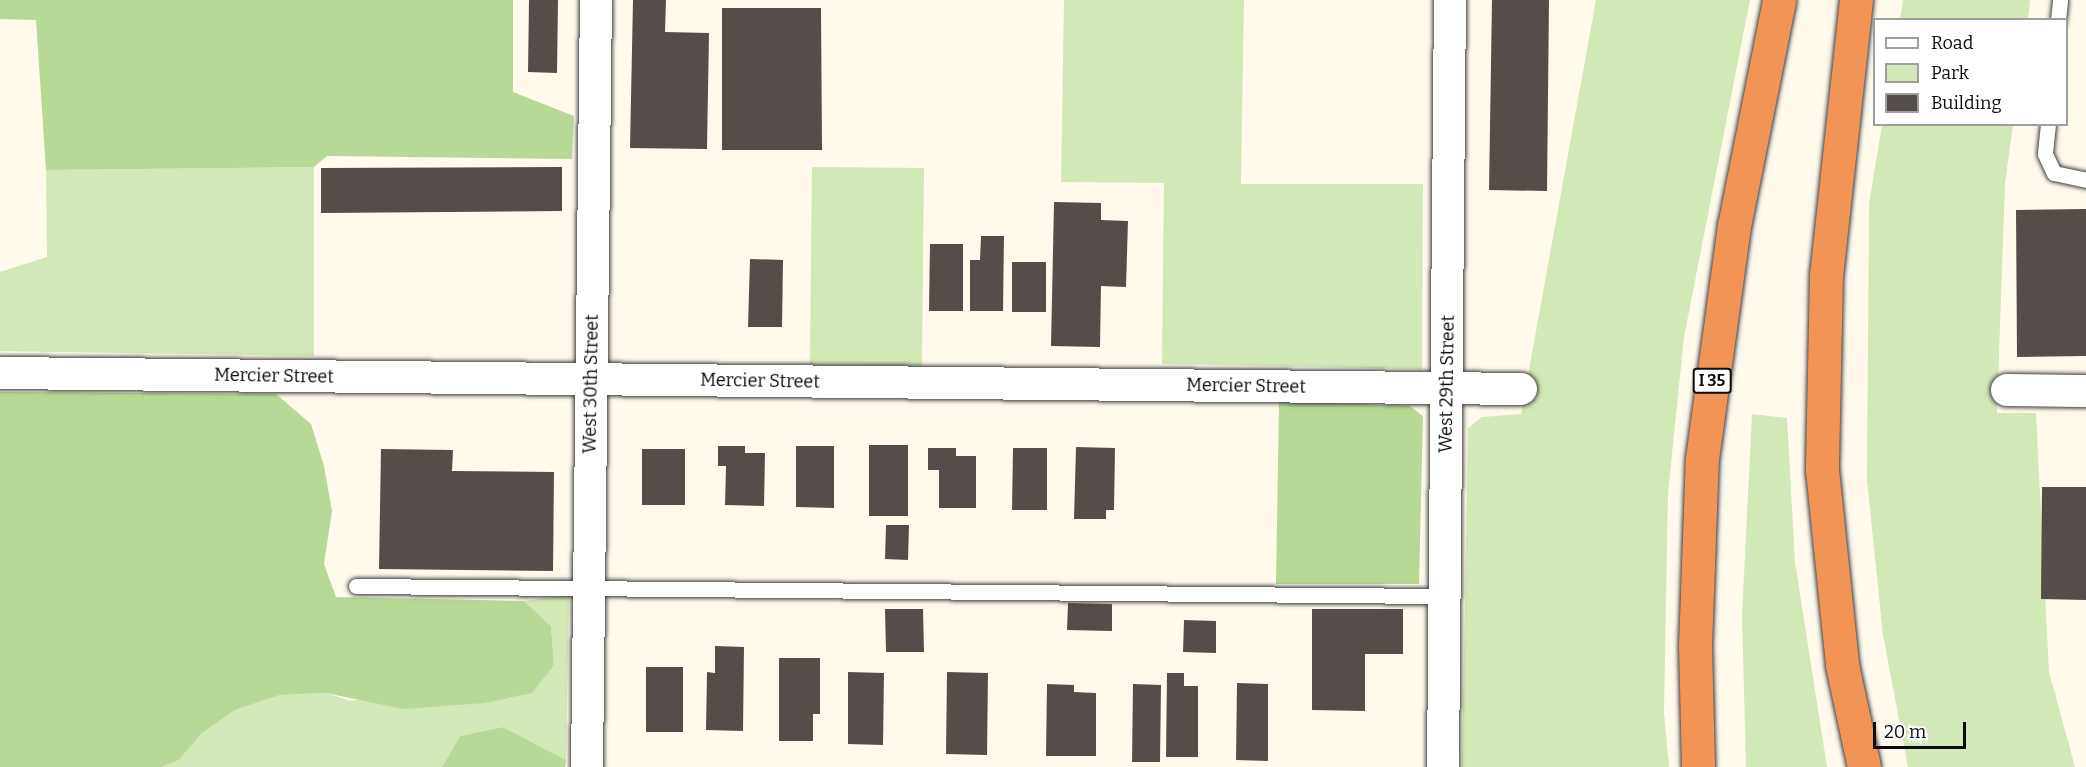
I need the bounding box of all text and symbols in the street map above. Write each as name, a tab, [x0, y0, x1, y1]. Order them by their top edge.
legend	[1873, 18, 2068, 126]
text: Road	[1931, 32, 1973, 54]
text: Park	[1931, 62, 1969, 84]
text: Building	[1931, 92, 2002, 114]
street label: West 30th Street	[579, 314, 603, 454]
street label: West 29th Street	[1435, 315, 1459, 453]
street label: Mercier Street	[214, 364, 334, 388]
road number: I 35	[1692, 368, 1732, 394]
street label: Mercier Street	[700, 369, 820, 393]
street label: Mercier Street	[1186, 374, 1306, 398]
scale bar	[1876, 710, 1969, 748]
text: 20 m	[1884, 721, 1926, 743]

